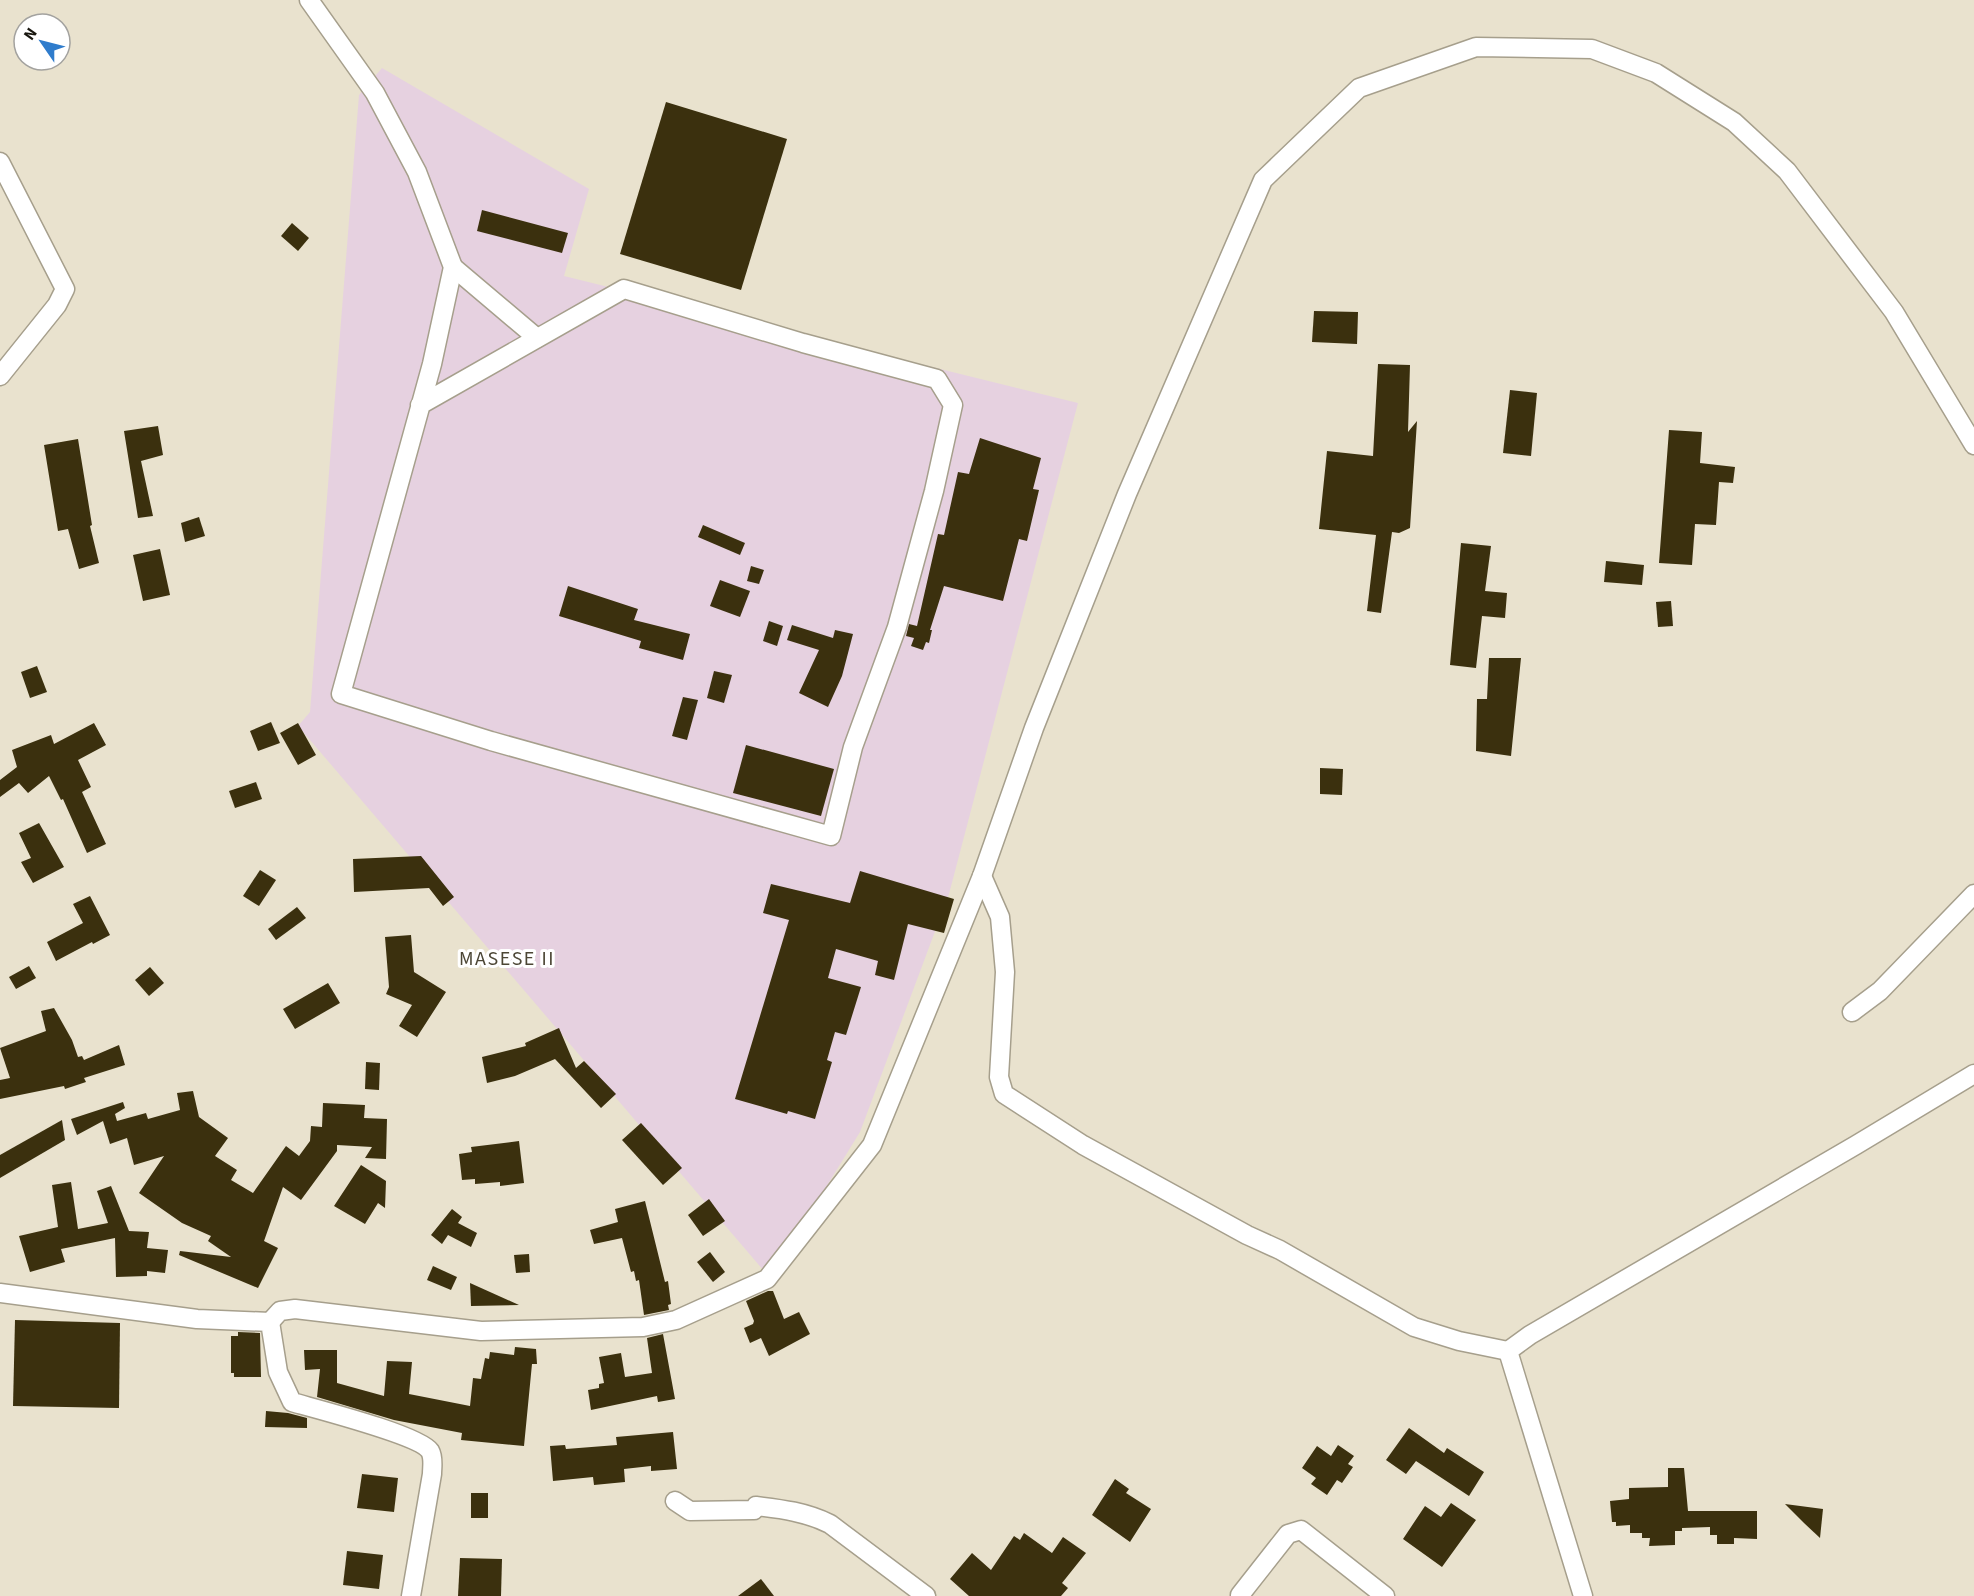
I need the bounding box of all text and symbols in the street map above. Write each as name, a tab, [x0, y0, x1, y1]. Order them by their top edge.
north arrow	[12, 12, 72, 72]
text: N	[18, 23, 43, 45]
district label: MASESE II	[459, 945, 555, 973]

